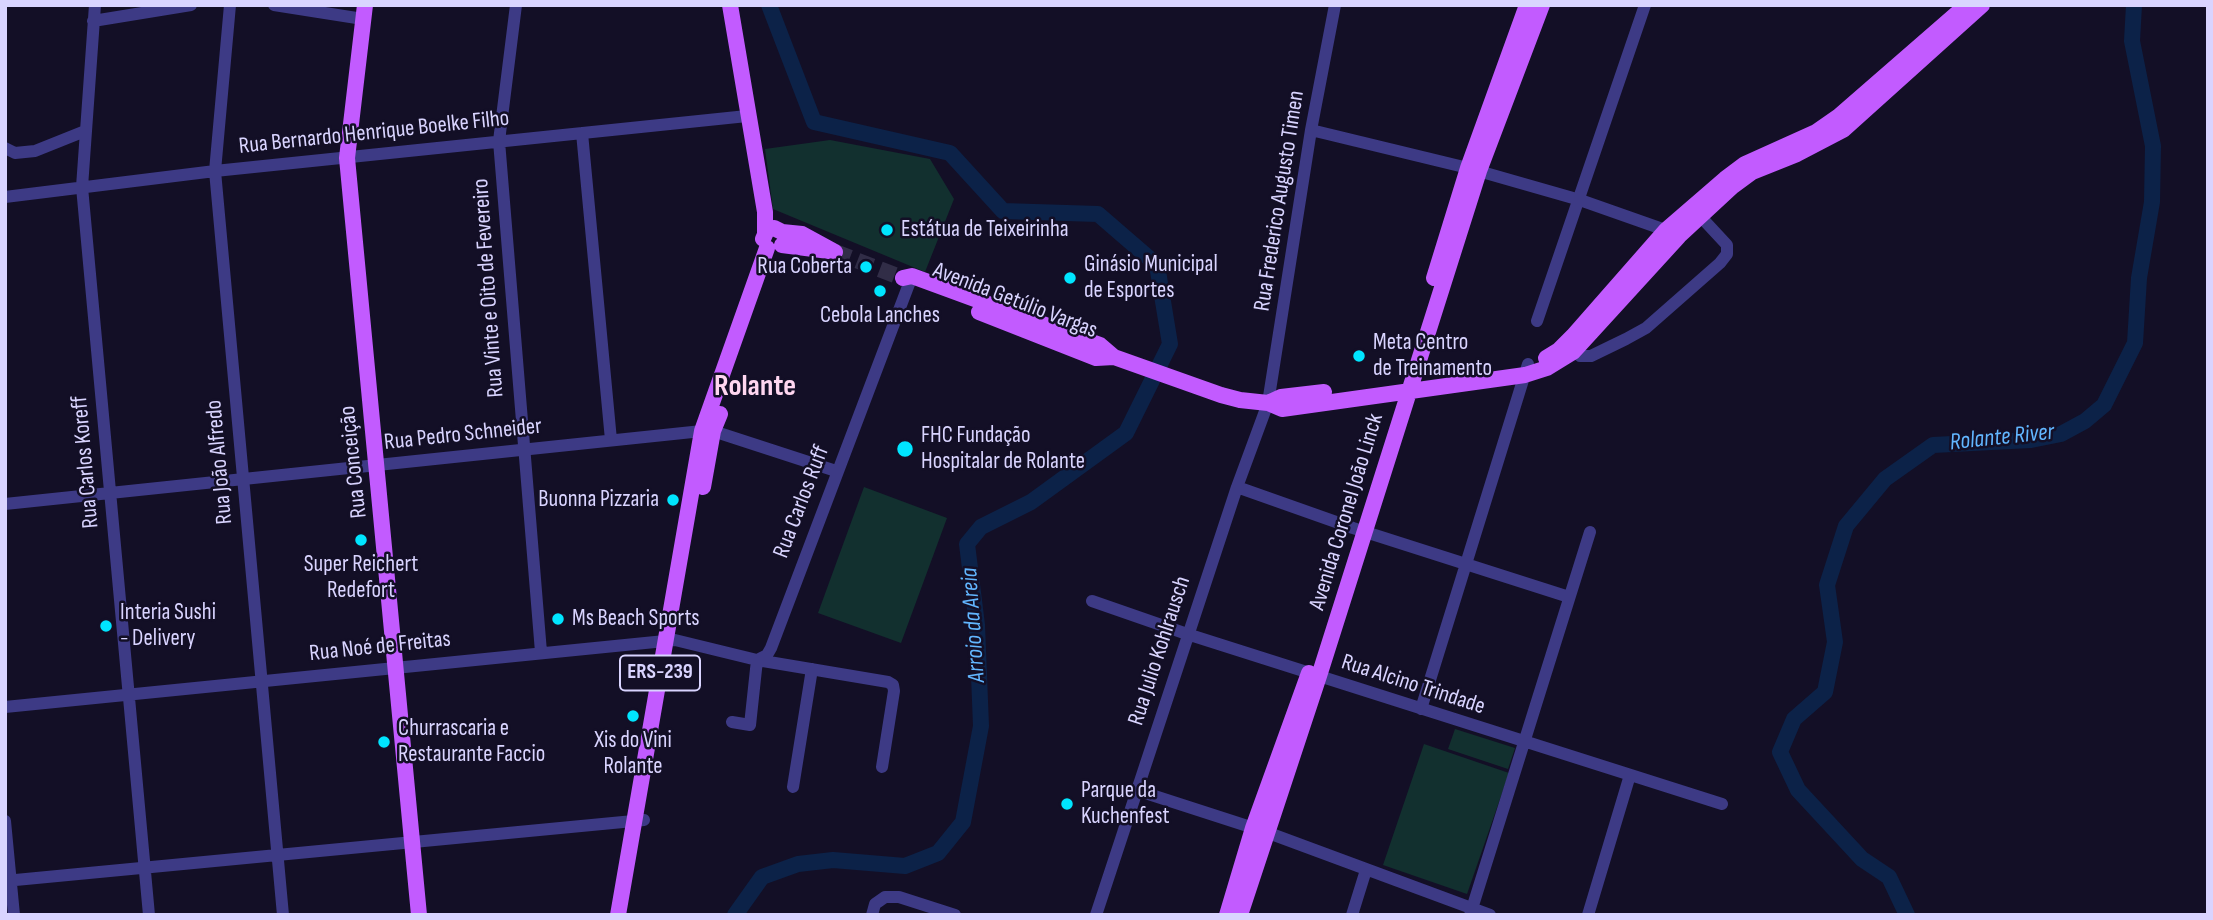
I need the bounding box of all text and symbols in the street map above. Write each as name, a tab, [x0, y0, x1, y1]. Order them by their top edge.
street label: Rua Frederico Augusto Timen	[1249, 89, 1311, 313]
street label: Rua Bernardo Henrique Boelke Filho	[237, 105, 511, 161]
street label: Rua Vinte e Oito de Fevereiro	[468, 178, 510, 398]
place label: Estátua de Teixeirinha	[901, 216, 1069, 244]
marker: Estátua de Teixeirinha	[879, 222, 895, 238]
place label: Ginásio Municipal de Esportes	[1084, 251, 1218, 305]
place label: Rua Coberta	[757, 253, 852, 281]
street label: Avenida Getúlio Vargas	[929, 257, 1101, 345]
marker: Rua Coberta	[858, 259, 874, 275]
marker: Ginásio Municipal de Esportes	[1062, 270, 1078, 286]
marker: Cebola Lanches	[872, 283, 888, 299]
place label: Cebola Lanches	[820, 302, 940, 330]
place label: Meta Centro de Treinamento	[1373, 329, 1492, 383]
marker: Meta Centro de Treinamento	[1351, 348, 1367, 364]
district label: Rolante	[714, 369, 796, 405]
street label: Rua Carlos Koreff	[66, 395, 106, 529]
street label: Rua João Alfredo	[201, 399, 239, 525]
street label: Rua Conceição	[334, 404, 374, 520]
street label: Avenida Coronel João Linck	[1304, 410, 1390, 614]
street label: Rua Pedro Schneider	[383, 413, 543, 457]
water label: Rolante River	[1948, 418, 2056, 458]
place label: FHC Fundação Hospitalar de Rolante	[921, 422, 1085, 476]
marker: FHC Fundação Hospitalar de Rolante	[895, 439, 915, 459]
street label: Rua Carlos Ruff	[768, 442, 836, 562]
place label: Buonna Pizzaria	[538, 486, 659, 514]
marker: Buonna Pizzaria	[665, 492, 681, 508]
marker: Super Reichert Redefort	[353, 532, 369, 548]
place label: Super Reichert Redefort	[304, 551, 418, 605]
water label: Arroio da Areia	[956, 567, 992, 683]
street label: Rua Julio Kohlrausch	[1123, 573, 1197, 729]
place label: Interia Sushi - Delivery	[120, 599, 216, 653]
place label: Ms Beach Sports	[572, 605, 700, 633]
marker: Ms Beach Sports	[550, 611, 566, 627]
marker: Interia Sushi - Delivery	[98, 618, 114, 634]
street label: Rua Noé de Freitas	[308, 626, 452, 668]
street label: Rua Alcino Trindade	[1338, 649, 1488, 721]
road number: ERS-239	[620, 656, 700, 690]
marker: Xis do Vini Rolante	[625, 708, 641, 724]
place label: Churrascaria e Restaurante Faccio	[398, 715, 545, 769]
place label: Xis do Vini Rolante	[594, 727, 672, 781]
marker: Churrascaria e Restaurante Faccio	[376, 734, 392, 750]
place label: Parque da Kuchenfest	[1081, 777, 1170, 831]
marker: Parque da Kuchenfest	[1059, 796, 1075, 812]

